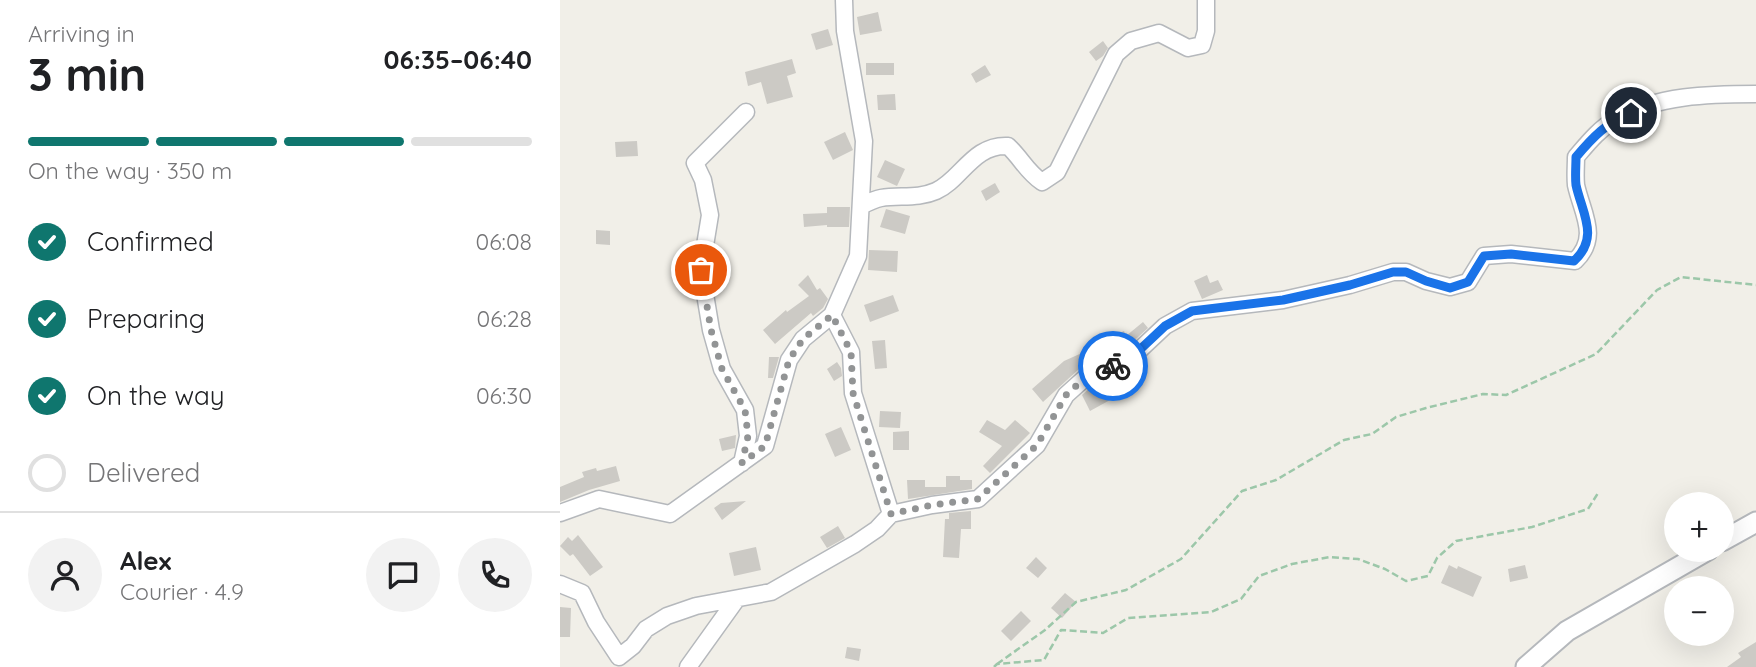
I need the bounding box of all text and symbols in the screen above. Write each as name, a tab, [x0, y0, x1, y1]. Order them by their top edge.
text: Arriving in	[28, 19, 135, 48]
text: 06:35–06:40	[384, 43, 532, 76]
text: 3 min	[28, 45, 146, 103]
pin	[1601, 83, 1661, 143]
icon: home	[1612, 94, 1650, 132]
text: On the way · 350 m	[28, 156, 232, 185]
icon: check	[28, 223, 66, 261]
text: Confirmed	[87, 225, 214, 258]
text: 06:08	[476, 227, 532, 256]
pin	[671, 240, 731, 300]
icon: bag	[682, 251, 720, 289]
icon: check	[28, 300, 66, 338]
text: Preparing	[87, 302, 205, 335]
text: 06:28	[476, 304, 532, 333]
courier	[1078, 331, 1148, 401]
icon: bike	[1094, 347, 1132, 385]
icon: check	[28, 377, 66, 415]
text: On the way	[87, 379, 225, 412]
text: 06:30	[476, 381, 532, 410]
text: Delivered	[87, 456, 200, 489]
map controls	[1664, 492, 1734, 646]
button: +	[1664, 492, 1734, 562]
button: person	[28, 538, 102, 612]
button: chat	[366, 538, 440, 612]
button: phone	[458, 538, 532, 612]
text: Alex	[120, 544, 171, 577]
button: −	[1664, 576, 1734, 646]
text: Courier · 4.9	[120, 577, 244, 606]

